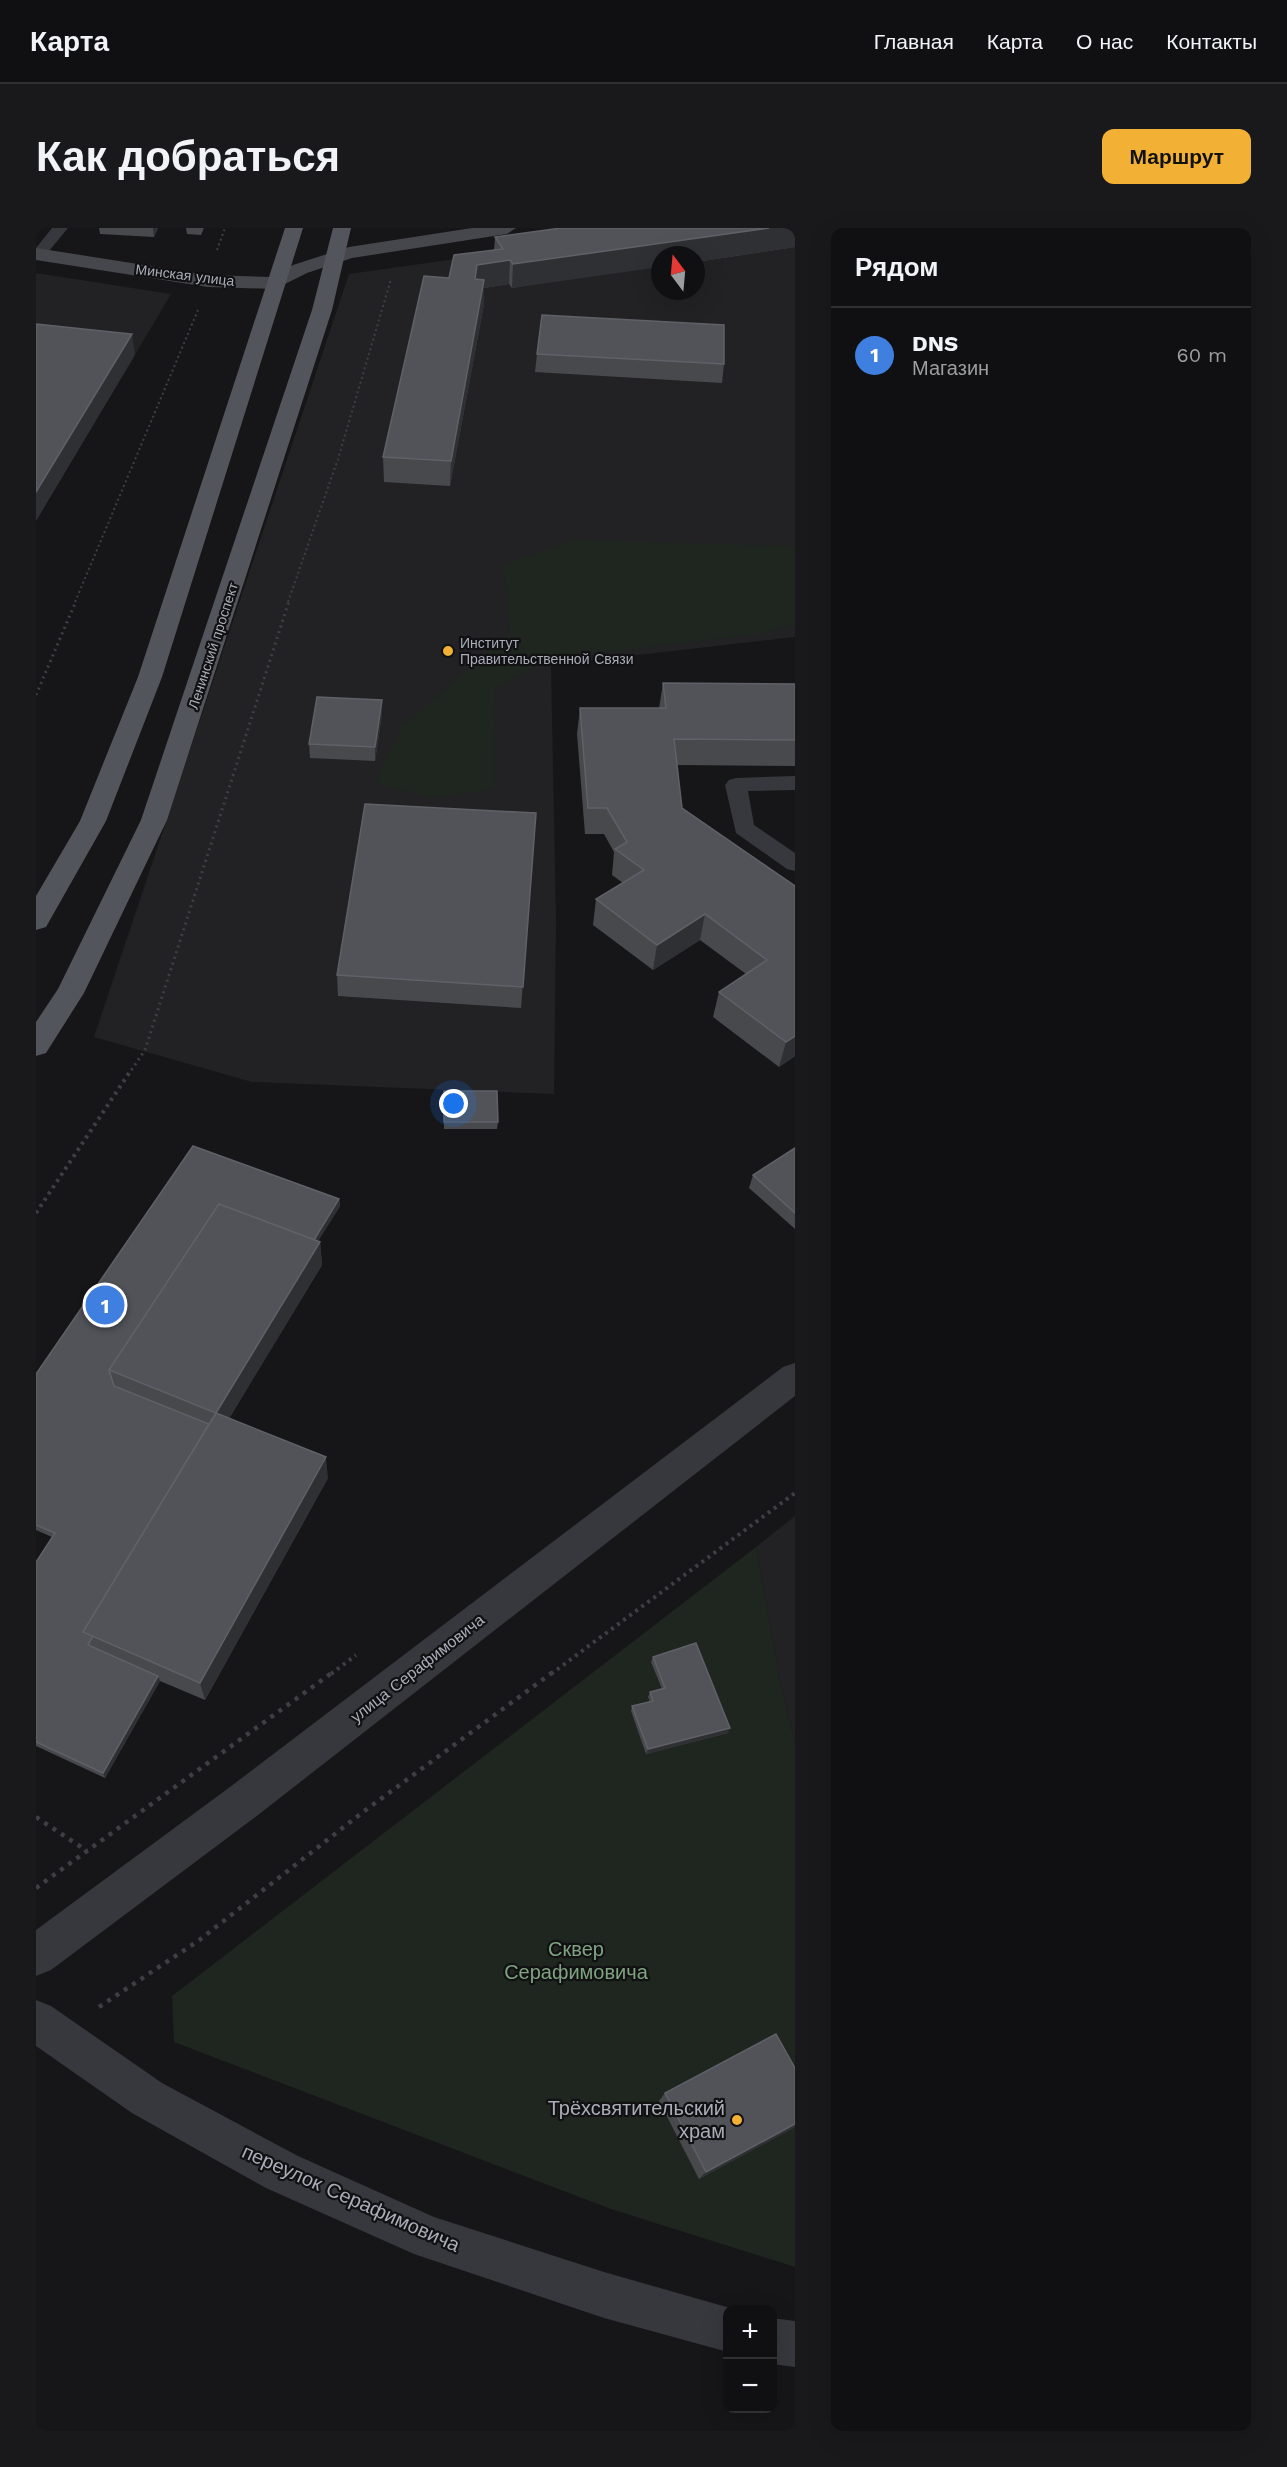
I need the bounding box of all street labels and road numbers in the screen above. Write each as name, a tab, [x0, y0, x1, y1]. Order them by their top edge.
street label: Минская улица	[135, 261, 235, 289]
street label: Ленинский проспект	[185, 580, 241, 711]
street label: улица Серафимовича	[347, 1610, 488, 1726]
street label: переулок Серафимовича	[238, 2139, 464, 2257]

